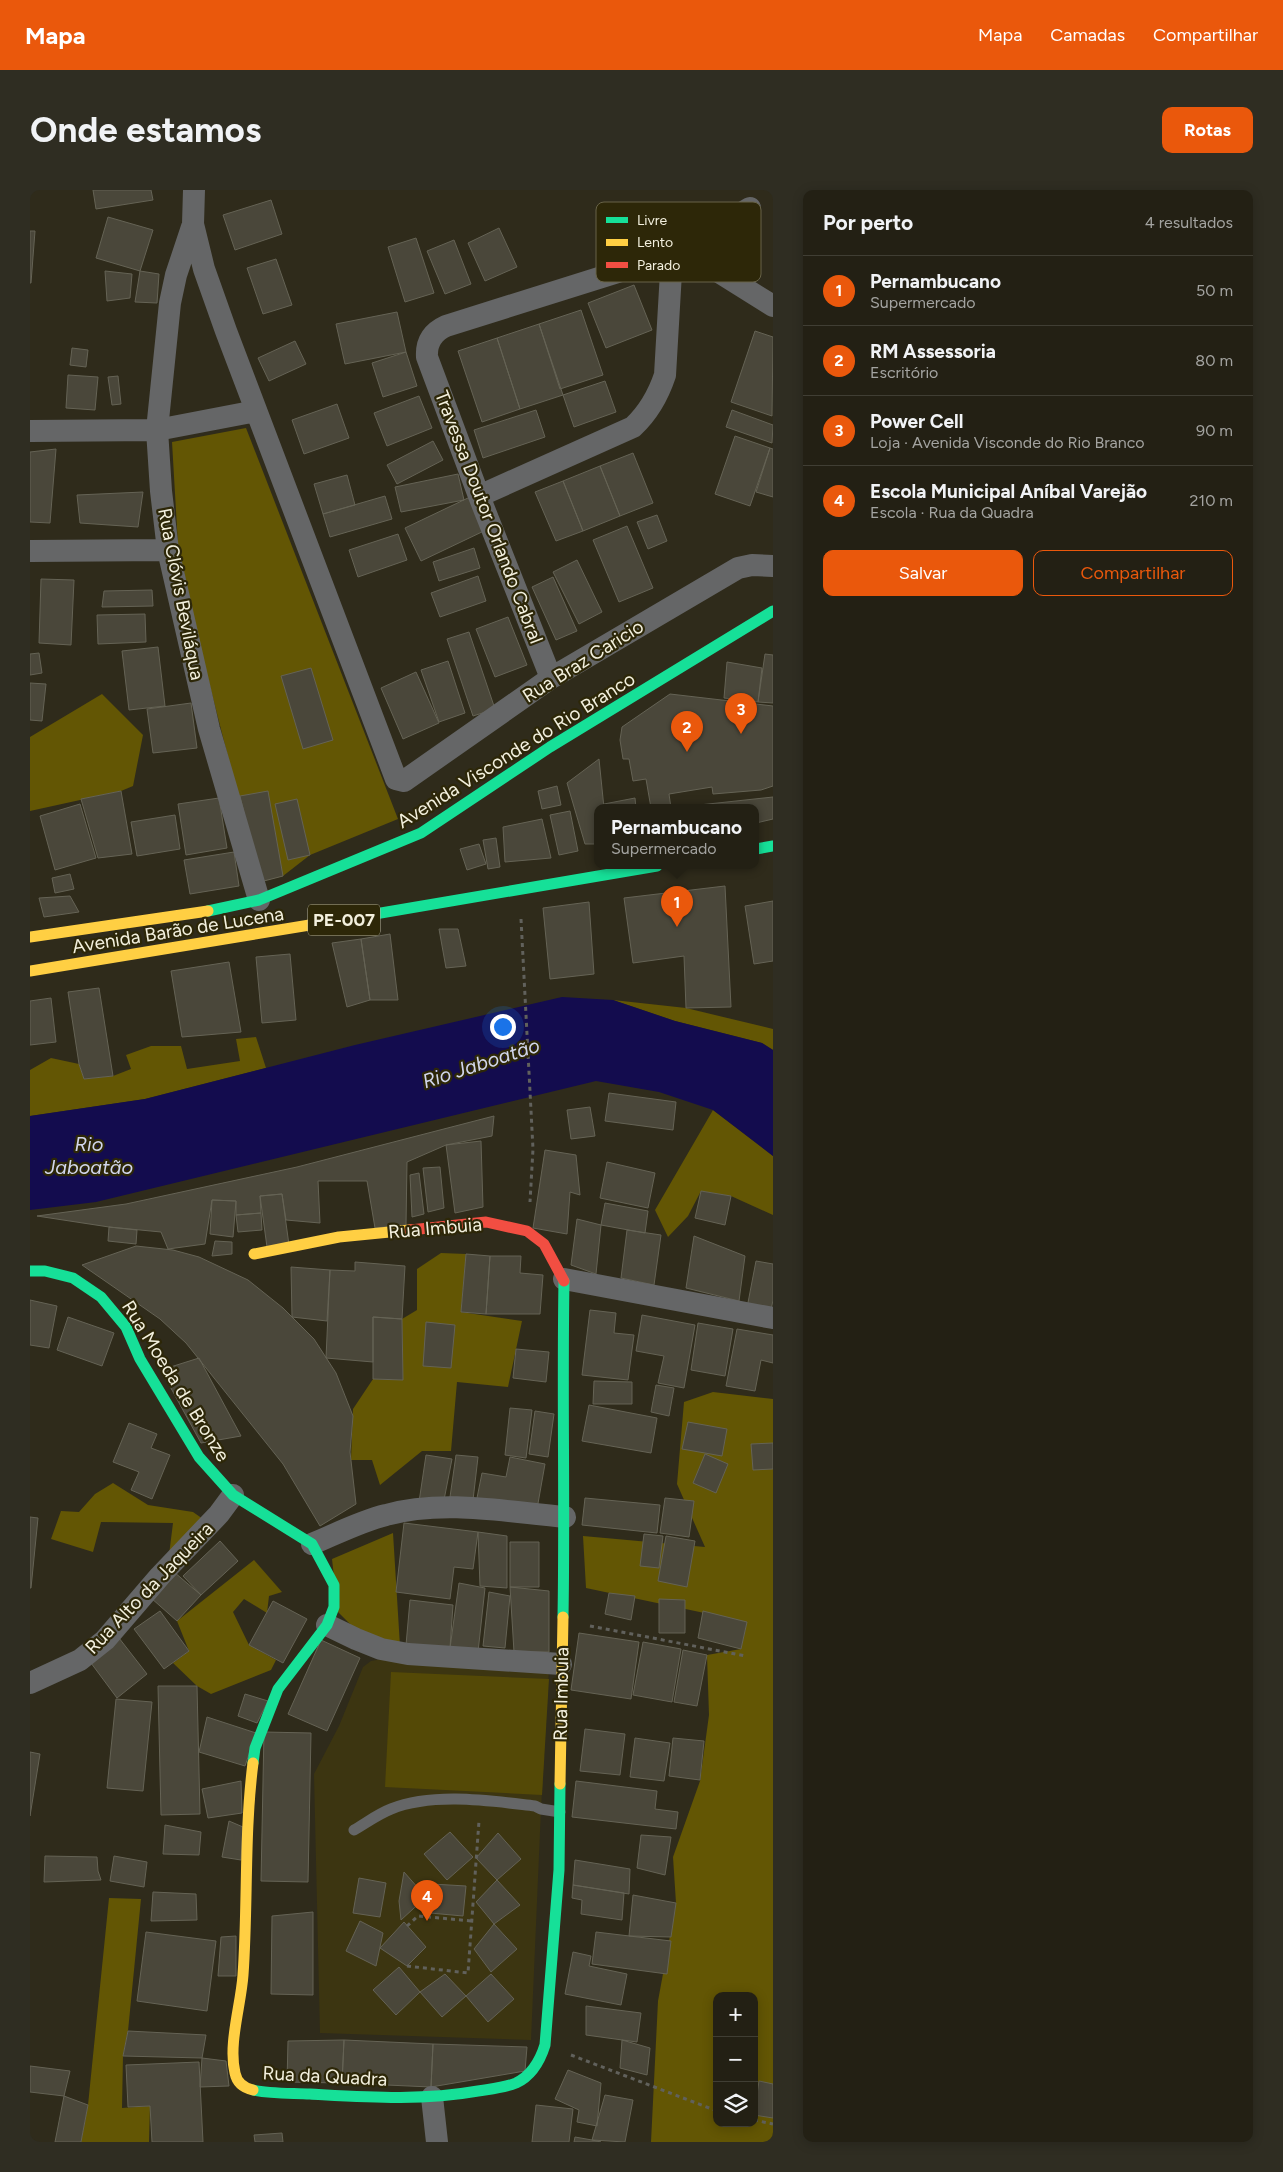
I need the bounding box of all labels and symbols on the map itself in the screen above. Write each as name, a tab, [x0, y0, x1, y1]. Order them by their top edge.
legend	[596, 202, 761, 282]
text: Livre	[637, 212, 668, 229]
text: Lento	[637, 234, 673, 251]
text: Parado	[637, 257, 680, 274]
street label: Travessa Doutor Orlando Cabral	[430, 387, 548, 647]
street label: Rua Clóvis Beviláqua	[153, 506, 209, 682]
street label: Rua Braz Caricio	[518, 615, 648, 707]
street label: Avenida Visconde do Rio Branco	[393, 667, 639, 833]
pin: 3	[725, 693, 757, 734]
pin: 2	[671, 711, 703, 752]
pin: 1	[661, 886, 693, 927]
street label: Avenida Barão de Lucena	[71, 902, 285, 958]
road number: PE-007	[308, 904, 380, 936]
your location	[490, 1014, 516, 1040]
water label: Rio Jaboatão	[419, 1033, 543, 1093]
water label: Rio Jaboatão	[44, 1132, 133, 1179]
street label: Rua Imbuia	[387, 1212, 483, 1244]
street label: Rua Moeda de Bronze	[117, 1296, 235, 1466]
street label: Rua Alto da Jaqueira	[80, 1517, 218, 1659]
street label: Rua Imbuia	[549, 1647, 573, 1741]
pin: 4	[411, 1880, 443, 1921]
street label: Rua da Quadra	[262, 2061, 388, 2091]

